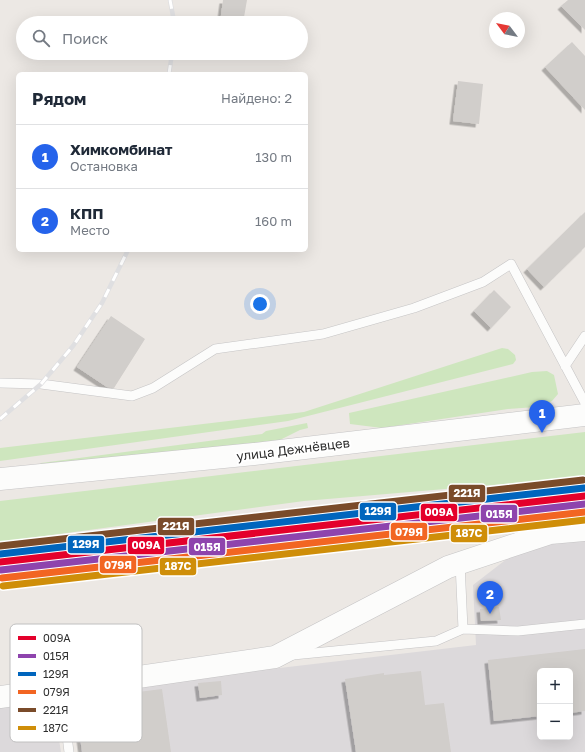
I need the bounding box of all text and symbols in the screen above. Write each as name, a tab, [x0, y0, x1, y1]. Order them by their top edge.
north arrow	[489, 12, 525, 48]
search box	[16, 16, 308, 60]
icon: search	[30, 27, 52, 49]
text: Поиск	[62, 29, 108, 47]
text: Рядом	[32, 88, 86, 109]
text: Найдено: 2	[221, 90, 292, 106]
text: Химкомбинат	[70, 140, 173, 158]
text: 1	[42, 149, 48, 165]
text: 130 m	[255, 149, 292, 165]
text: Остановка	[70, 158, 138, 174]
text: КПП	[70, 204, 104, 222]
text: 2	[41, 213, 49, 229]
text: 160 m	[255, 213, 292, 229]
text: Место	[70, 222, 110, 238]
your location	[250, 294, 270, 314]
pin: 1	[529, 400, 555, 433]
street label: улица Дежнёвцев	[235, 434, 351, 464]
line badge: 221Я	[448, 484, 486, 503]
text: 221Я	[454, 486, 480, 499]
line badge: 129Я	[359, 502, 397, 521]
line badge: 009А	[420, 503, 458, 522]
text: 129Я	[364, 504, 392, 517]
line badge: 015Я	[480, 504, 518, 523]
text: 009А	[424, 505, 454, 518]
text: 015Я	[485, 507, 513, 520]
line badge: 221Я	[157, 517, 195, 536]
text: 221Я	[163, 519, 189, 532]
line badge: 079Я	[390, 522, 428, 541]
line badge: 187С	[450, 524, 488, 543]
text: 079Я	[395, 525, 423, 538]
text: 187С	[456, 526, 482, 539]
line badge: 129Я	[67, 535, 105, 554]
line badge: 009А	[127, 536, 165, 555]
text: 129Я	[72, 537, 100, 550]
line badge: 015Я	[188, 537, 226, 556]
text: 009А	[131, 538, 161, 551]
text: 015Я	[193, 540, 221, 553]
line badge: 079Я	[99, 555, 137, 574]
line badge: 187С	[159, 557, 197, 576]
text: 079Я	[104, 558, 132, 571]
text: 187С	[165, 559, 191, 572]
pin: 2	[477, 581, 503, 614]
legend	[10, 624, 142, 742]
text: 009А	[43, 631, 71, 644]
text: 015Я	[43, 649, 69, 662]
text: 129Я	[43, 667, 69, 680]
map controls	[537, 668, 573, 740]
button: +	[537, 668, 573, 704]
text: 079Я	[43, 685, 70, 698]
text: 221Я	[43, 703, 69, 716]
button: −	[537, 704, 573, 740]
text: 187С	[43, 721, 68, 734]

